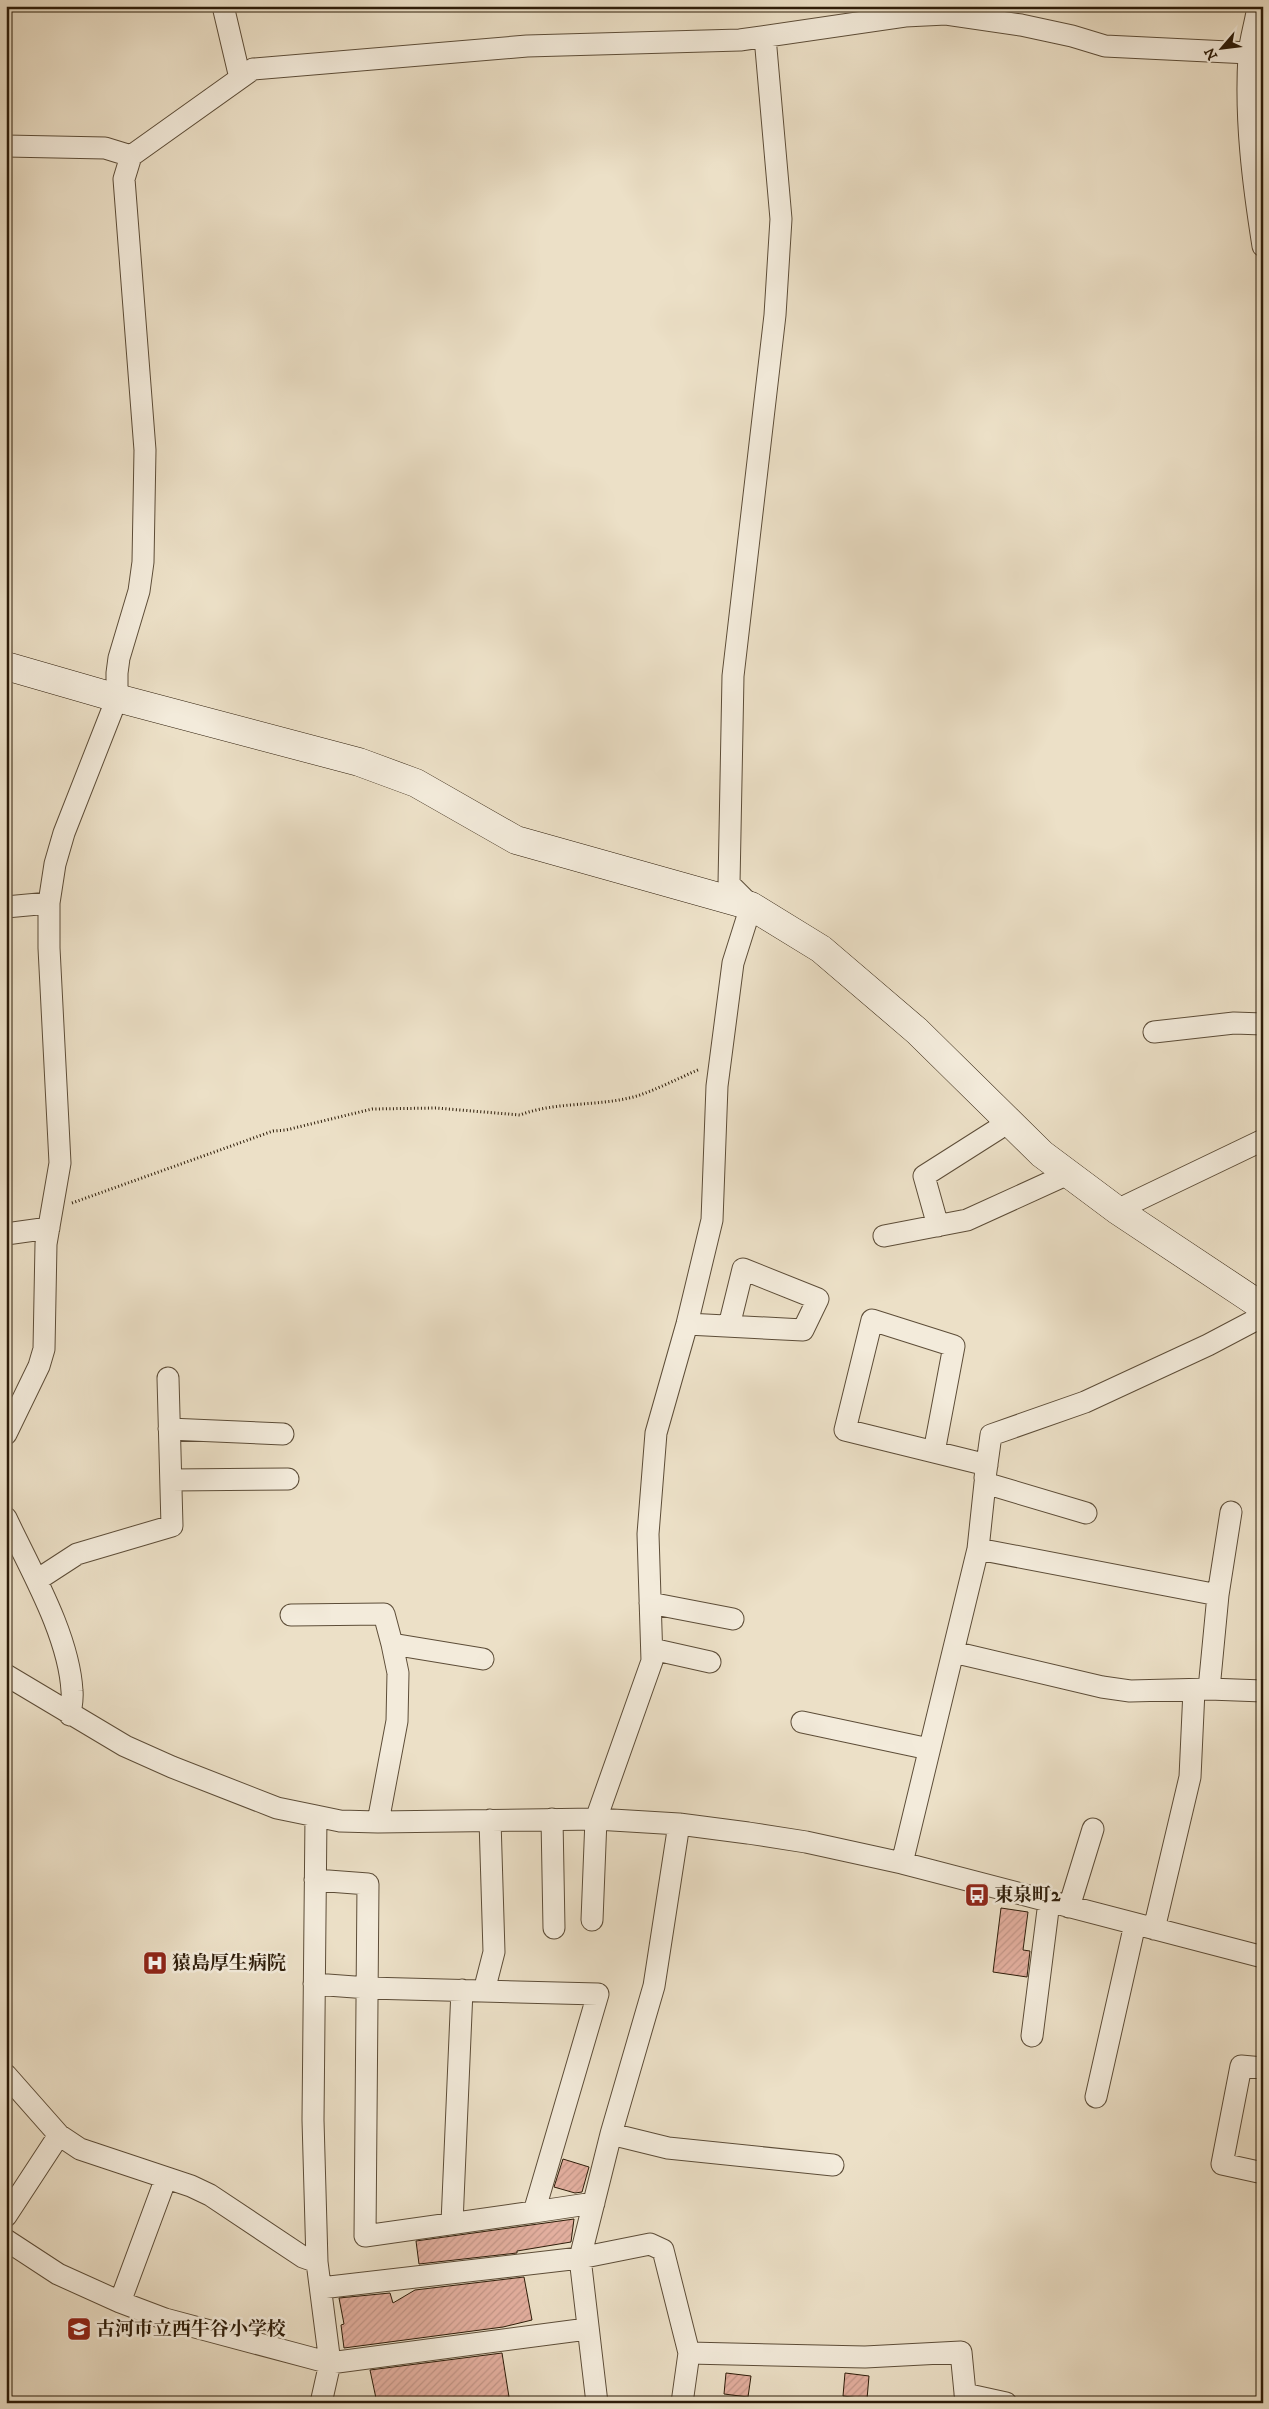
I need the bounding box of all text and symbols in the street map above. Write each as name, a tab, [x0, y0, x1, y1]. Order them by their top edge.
north arrow	[1196, 22, 1246, 72]
text: N	[1201, 44, 1222, 63]
bus stop icon: 東泉町2	[964, 1882, 990, 1908]
place label: 東泉町2	[994, 1884, 1061, 1907]
hospital icon: 猿島厚生病院	[142, 1950, 168, 1976]
place label: 猿島厚生病院	[172, 1952, 286, 1975]
school or university icon: 古河市立西牛谷小学校	[66, 2316, 92, 2342]
place label: 古河市立西牛谷小学校	[96, 2318, 286, 2341]

